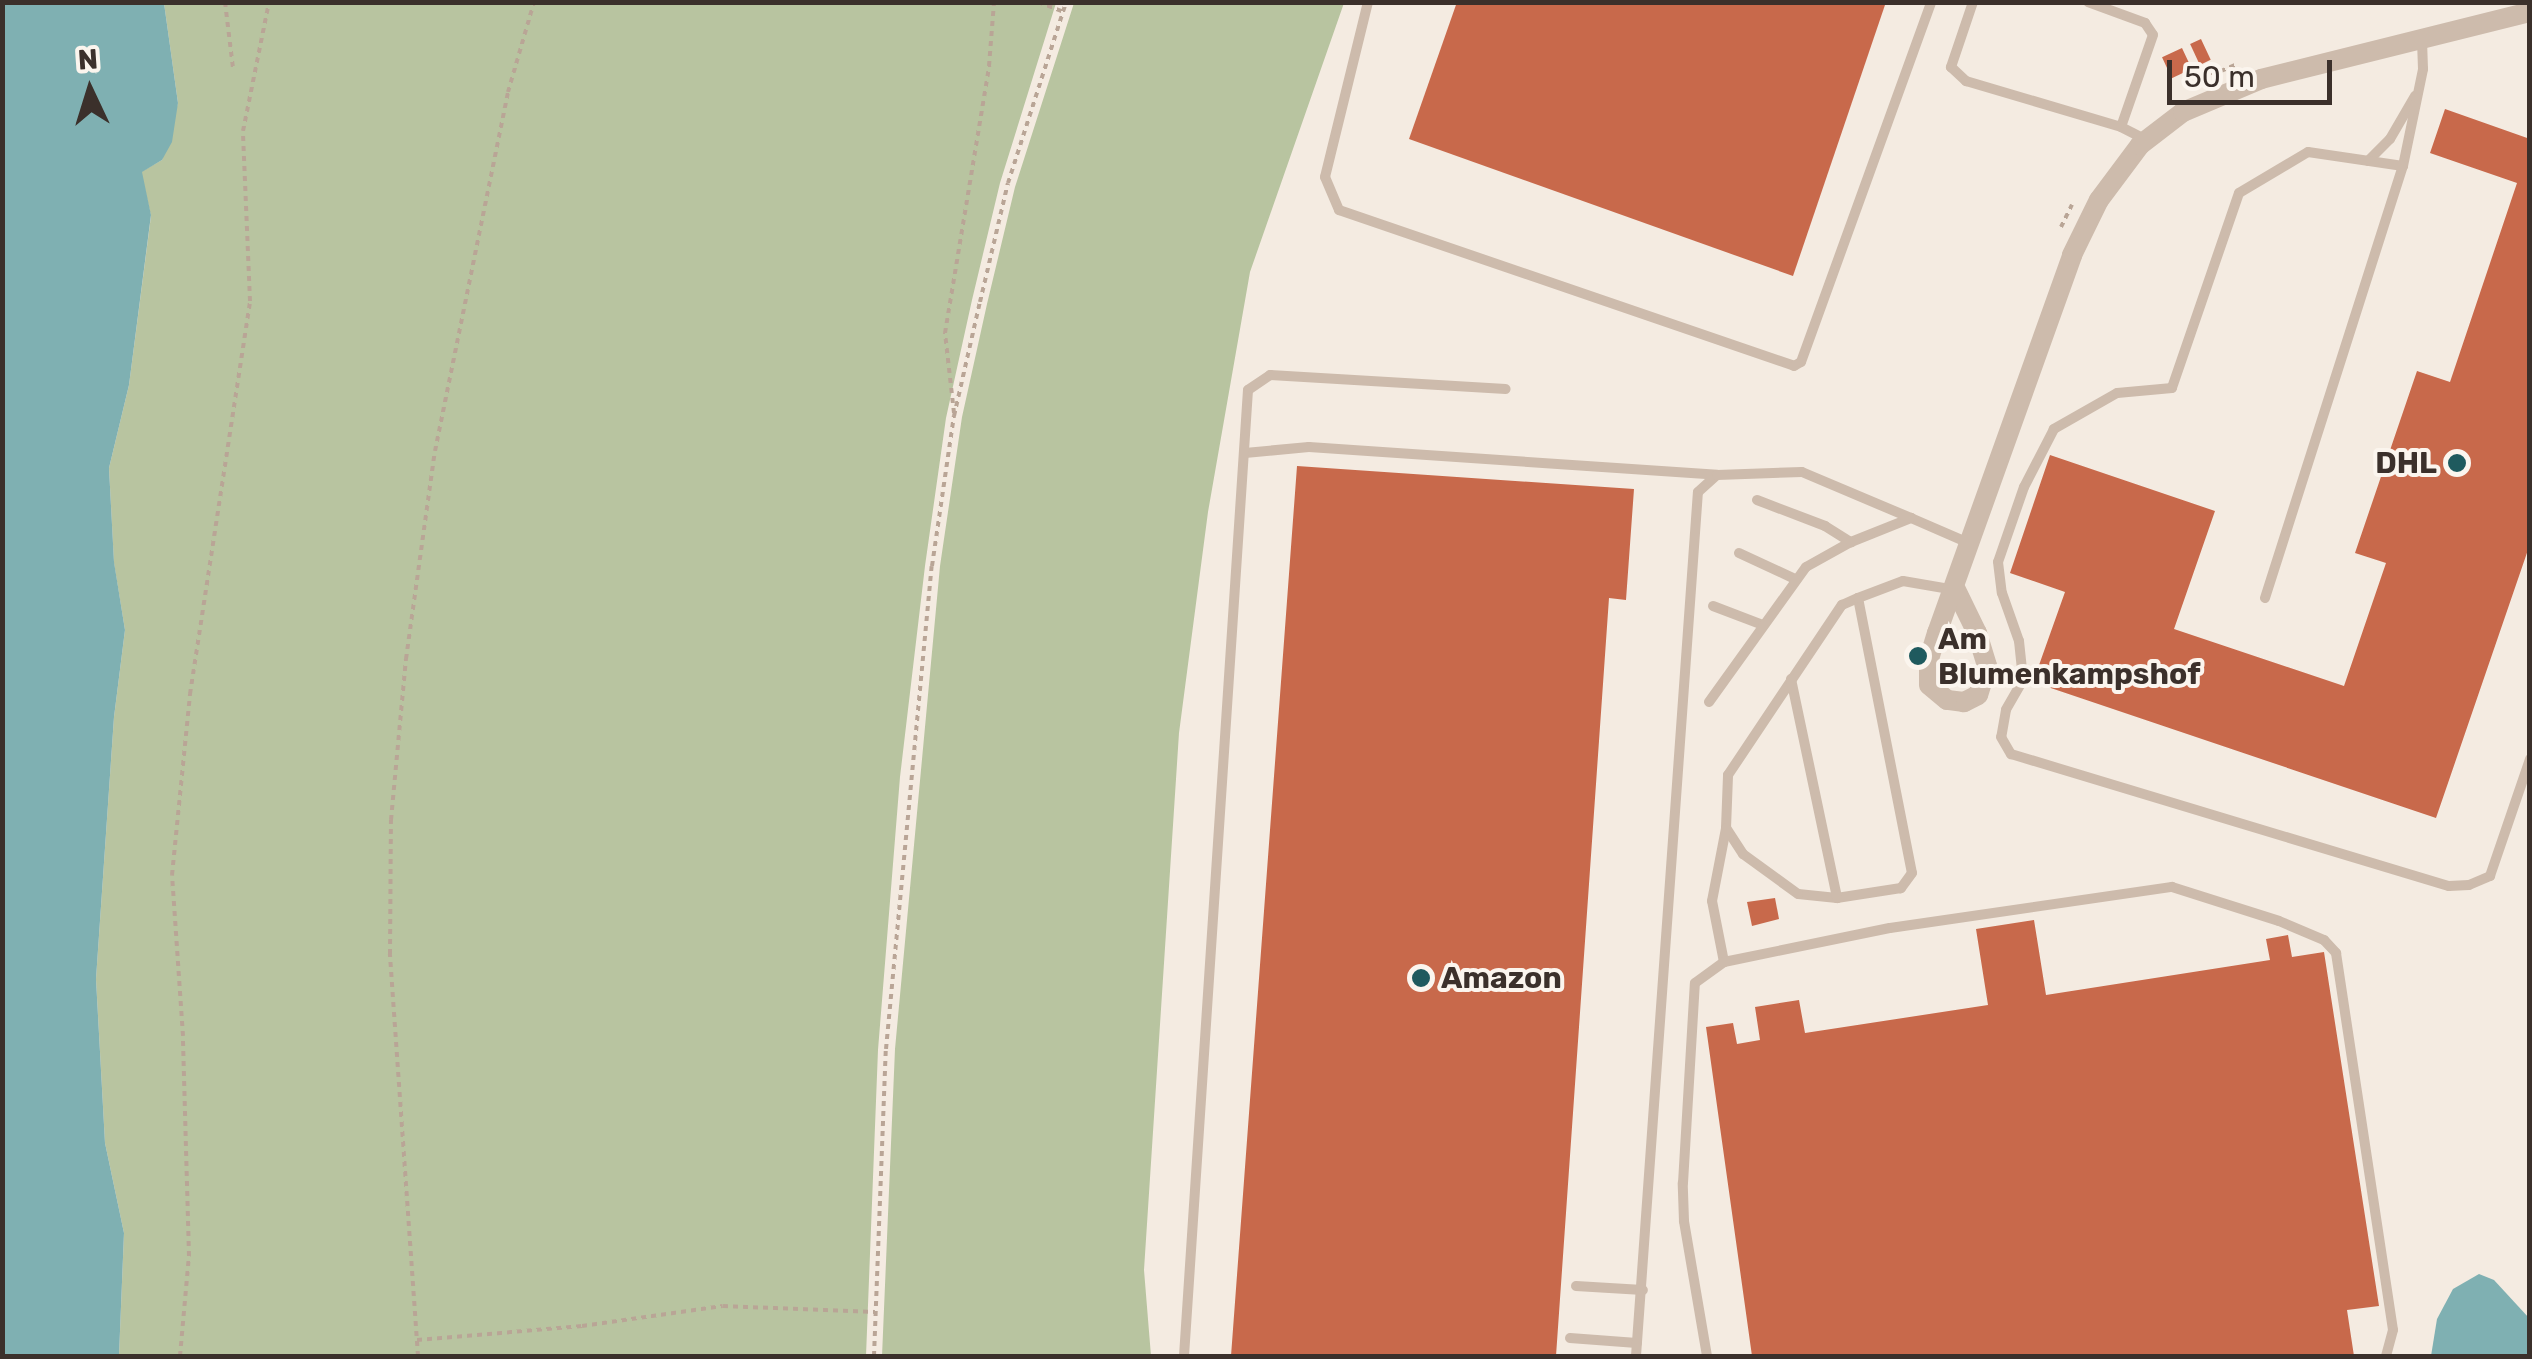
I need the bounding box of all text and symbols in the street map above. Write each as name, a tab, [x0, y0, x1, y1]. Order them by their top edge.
north arrow	[40, 40, 140, 140]
scale bar	[2172, 40, 2337, 102]
text: N	[77, 42, 99, 77]
text: 50 m	[2184, 59, 2255, 95]
place label: DHL	[2375, 445, 2437, 481]
marker: DHL	[2446, 452, 2468, 474]
place label: Am Blumenkampshof	[1938, 621, 2200, 692]
marker: Am Blumenkampshof	[1907, 645, 1929, 667]
place label: Amazon	[1441, 960, 1562, 996]
marker: Amazon	[1410, 967, 1432, 989]

